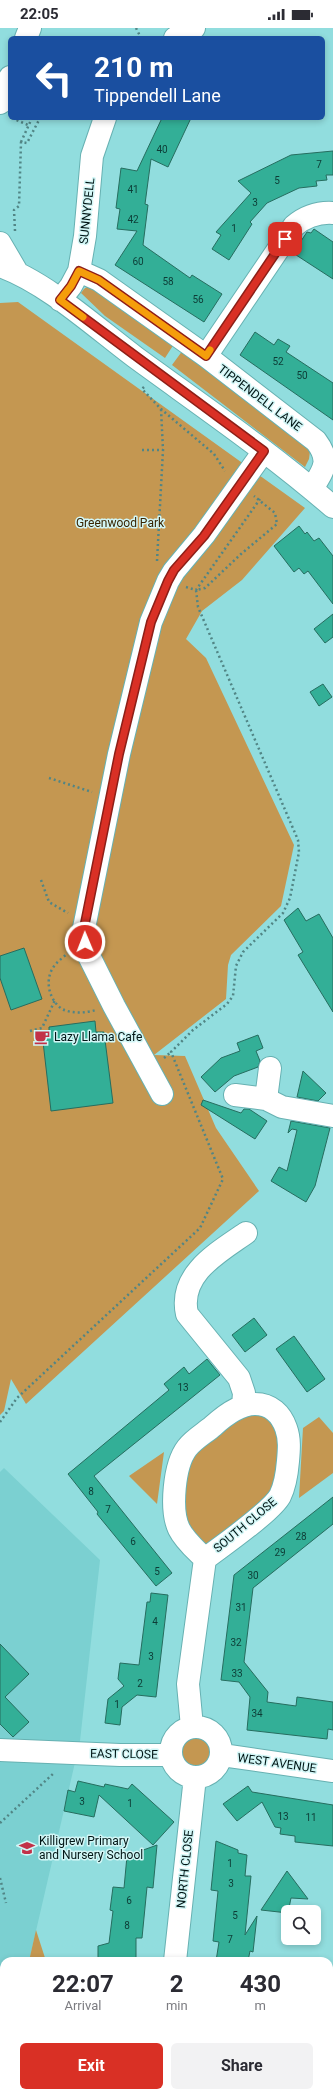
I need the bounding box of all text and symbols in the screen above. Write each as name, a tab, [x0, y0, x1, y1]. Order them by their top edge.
text: 22:05	[20, 5, 59, 23]
text: 210 m	[94, 51, 173, 84]
icon: left	[28, 52, 80, 104]
text: Tippendell Lane	[94, 85, 221, 106]
house number: 40	[156, 144, 168, 155]
house number: 7	[316, 159, 322, 170]
house number: 5	[274, 175, 280, 186]
street label: SUNNYDELL	[77, 177, 98, 245]
house number: 41	[127, 184, 139, 195]
house number: 3	[252, 197, 258, 208]
house number: 42	[127, 214, 139, 225]
pin	[268, 222, 302, 256]
house number: 1	[231, 223, 237, 234]
icon: arrive	[274, 228, 296, 250]
house number: 60	[132, 256, 144, 267]
house number: 58	[162, 276, 174, 287]
house number: 56	[192, 294, 204, 305]
house number: 52	[272, 356, 284, 367]
street label: TIPPENDELL LANE	[215, 362, 305, 434]
house number: 50	[296, 370, 308, 381]
park label: Greenwood Park	[76, 516, 165, 530]
position arrow	[64, 921, 106, 963]
cafe icon: Lazy Llama Cafe	[33, 1028, 51, 1046]
place label: Lazy Llama Cafe	[54, 1030, 142, 1044]
house number: 13	[177, 1382, 189, 1393]
house number: 8	[88, 1486, 94, 1497]
street label: SOUTH CLOSE	[211, 1494, 279, 1555]
house number: 7	[105, 1504, 111, 1515]
house number: 28	[295, 1531, 307, 1542]
house number: 6	[130, 1536, 136, 1547]
house number: 29	[274, 1547, 286, 1558]
house number: 5	[154, 1566, 160, 1577]
house number: 30	[247, 1570, 259, 1581]
house number: 31	[235, 1602, 247, 1613]
house number: 4	[152, 1616, 158, 1627]
house number: 32	[230, 1637, 242, 1648]
house number: 3	[148, 1651, 154, 1662]
house number: 33	[231, 1668, 243, 1679]
house number: 2	[137, 1678, 143, 1689]
house number: 1	[114, 1699, 120, 1710]
house number: 34	[251, 1708, 263, 1719]
street label: EAST CLOSE	[90, 1746, 158, 1762]
street label: WEST AVENUE	[237, 1751, 317, 1775]
house number: 3	[79, 1796, 85, 1807]
house number: 1	[127, 1798, 133, 1809]
house number: 13	[277, 1811, 289, 1822]
house number: 11	[305, 1812, 317, 1823]
street label: NORTH CLOSE	[174, 1829, 196, 1909]
place label: Killigrew Primary and Nursery School	[39, 1834, 143, 1862]
school or university icon: Killigrew Primary and Nursery School	[18, 1839, 36, 1857]
house number: 1	[227, 1858, 233, 1869]
house number: 3	[228, 1878, 234, 1889]
house number: 6	[126, 1895, 132, 1906]
map controls	[281, 1905, 321, 1945]
button: search	[281, 1905, 321, 1945]
house number: 5	[232, 1910, 238, 1921]
house number: 8	[124, 1920, 130, 1931]
house number: 7	[227, 1934, 233, 1945]
text: 22:07	[52, 1970, 114, 1998]
text: 2	[170, 1970, 184, 1998]
text: 430	[240, 1970, 281, 1998]
text: Arrival	[64, 1998, 101, 2013]
text: min	[166, 1998, 188, 2013]
text: m	[255, 1998, 266, 2013]
button: Exit	[20, 2043, 163, 2089]
button: Share	[171, 2043, 313, 2089]

